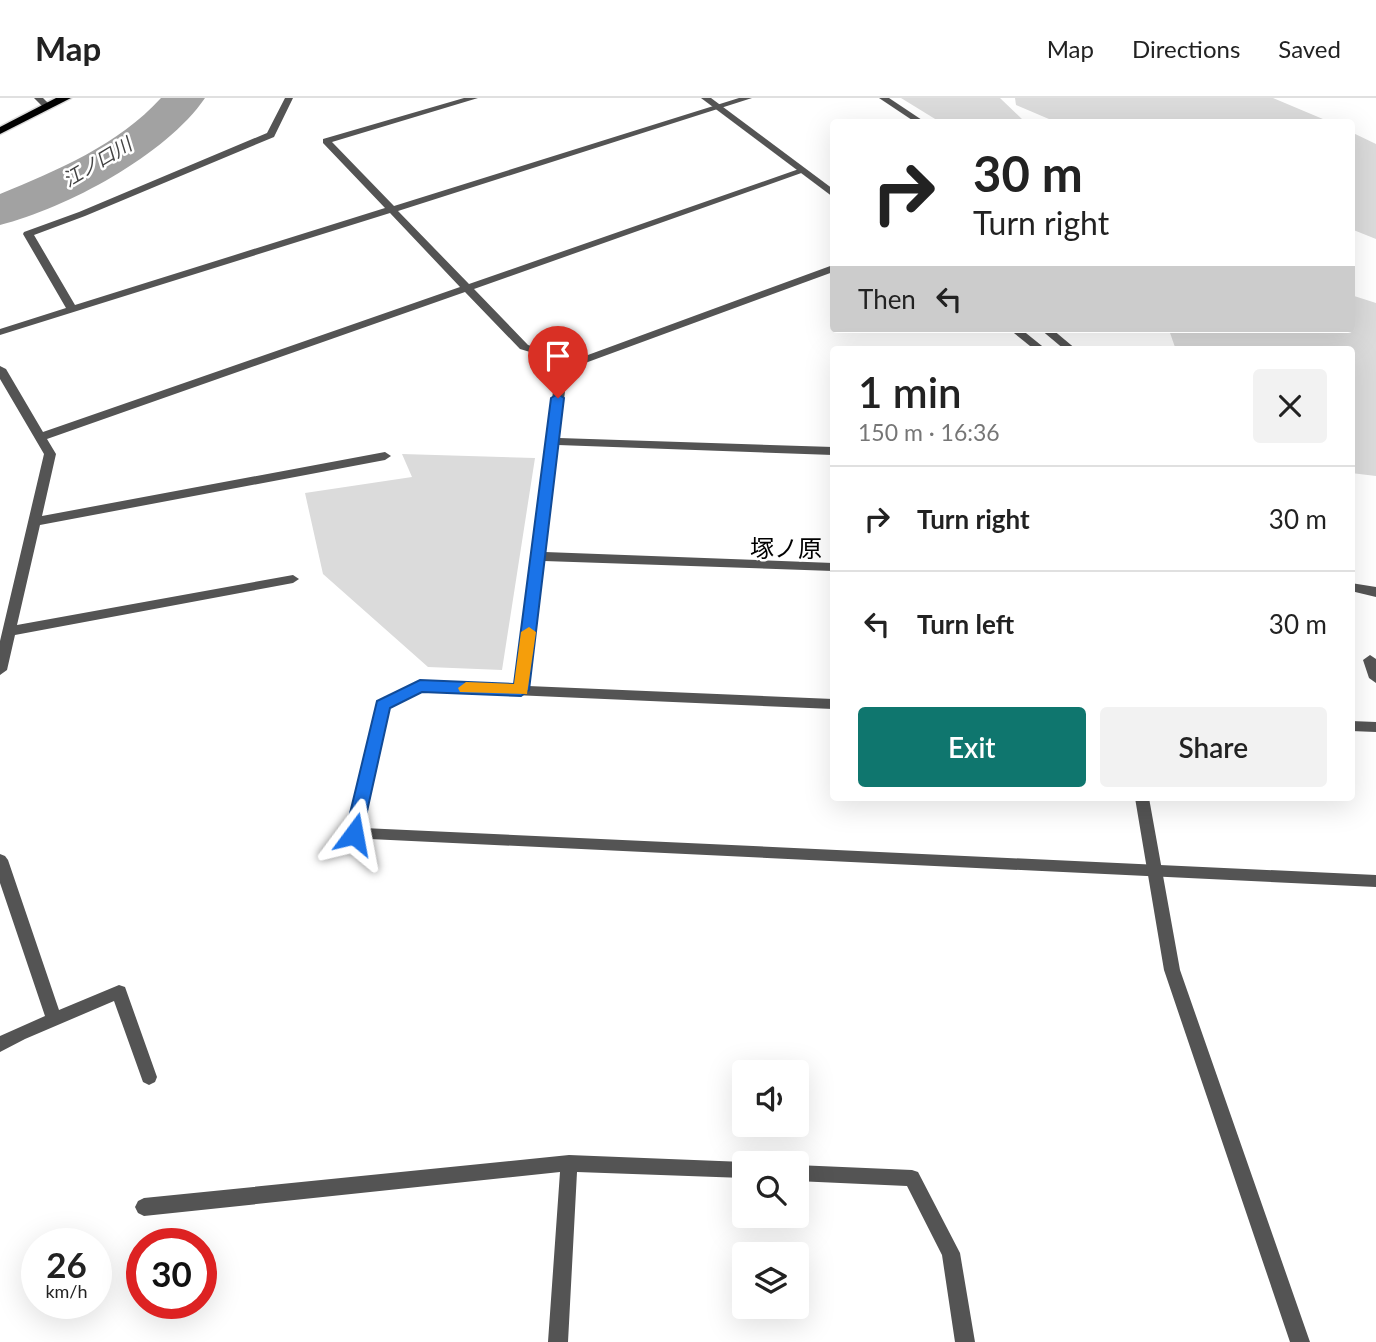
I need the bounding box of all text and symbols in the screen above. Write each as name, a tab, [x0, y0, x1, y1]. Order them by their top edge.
text: Map	[35, 28, 101, 68]
text: Map	[1047, 34, 1094, 63]
text: Directions	[1132, 34, 1240, 63]
text: Saved	[1278, 34, 1341, 63]
water label: 江ノ口川	[58, 131, 137, 191]
text: 30 m	[973, 144, 1083, 202]
icon: right	[858, 147, 949, 238]
text: Turn right	[973, 203, 1109, 242]
icon: left	[930, 280, 968, 318]
text: Then	[858, 283, 916, 315]
pin	[528, 326, 588, 398]
icon: arrive	[539, 337, 577, 375]
text: 1 min	[858, 367, 962, 417]
button: close	[1253, 369, 1327, 443]
text: 150 m · 16:36	[858, 418, 1000, 446]
icon: right	[858, 500, 896, 538]
text: Turn right	[917, 503, 1030, 535]
text: 30 m	[1269, 503, 1327, 535]
district label: 塚ノ原	[750, 533, 822, 562]
icon: left	[858, 605, 896, 643]
text: Turn left	[917, 608, 1014, 640]
text: 30 m	[1269, 608, 1327, 640]
button: Exit	[858, 707, 1086, 787]
button: Share	[1100, 707, 1327, 787]
position arrow	[317, 797, 391, 871]
map controls	[732, 1060, 809, 1319]
button: sound	[732, 1060, 809, 1137]
button: search	[732, 1151, 809, 1228]
speed limit sign: 30	[126, 1228, 217, 1319]
button: layers	[732, 1242, 809, 1319]
text: 26	[46, 1243, 87, 1285]
text: km/h	[45, 1280, 88, 1302]

